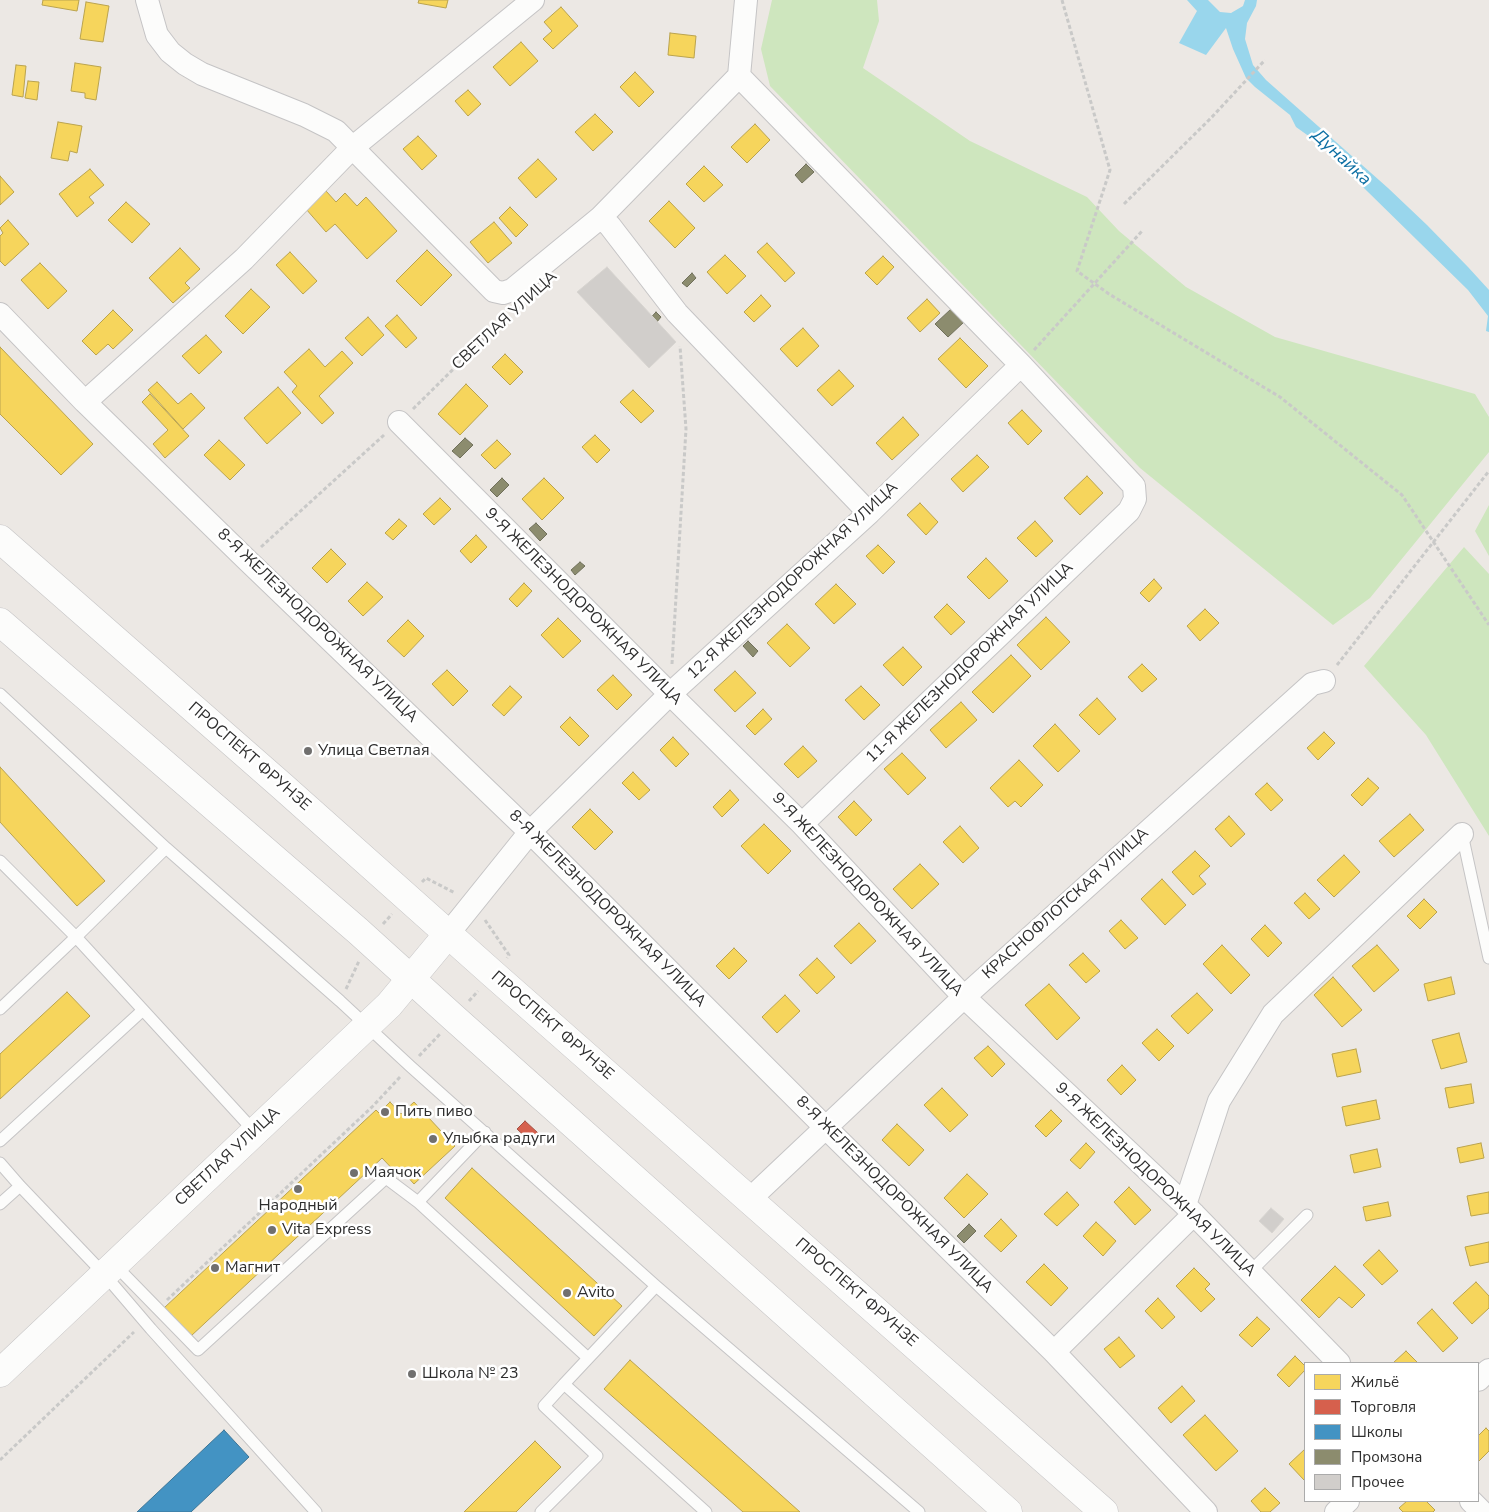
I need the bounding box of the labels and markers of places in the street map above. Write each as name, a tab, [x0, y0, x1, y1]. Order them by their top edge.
place label: Улица Светлая	[318, 741, 430, 761]
marker: Улица Светлая	[302, 745, 314, 757]
place label: Пить пиво	[395, 1102, 473, 1122]
marker: Пить пиво	[379, 1106, 391, 1118]
place label: Улыбка радуги	[443, 1129, 555, 1149]
marker: Улыбка радуги	[427, 1133, 439, 1145]
place label: Маячок	[364, 1163, 421, 1183]
marker: Маячок	[348, 1167, 360, 1179]
marker: Народный	[292, 1183, 304, 1195]
place label: Народный	[258, 1196, 338, 1216]
place label: Vita Express	[282, 1220, 372, 1240]
marker: Vita Express	[266, 1224, 278, 1236]
place label: Магнит	[225, 1258, 280, 1278]
marker: Магнит	[209, 1262, 221, 1274]
place label: Avito	[577, 1283, 615, 1303]
marker: Avito	[561, 1287, 573, 1299]
place label: Школа № 23	[422, 1364, 519, 1384]
marker: Школа № 23	[406, 1368, 418, 1380]

